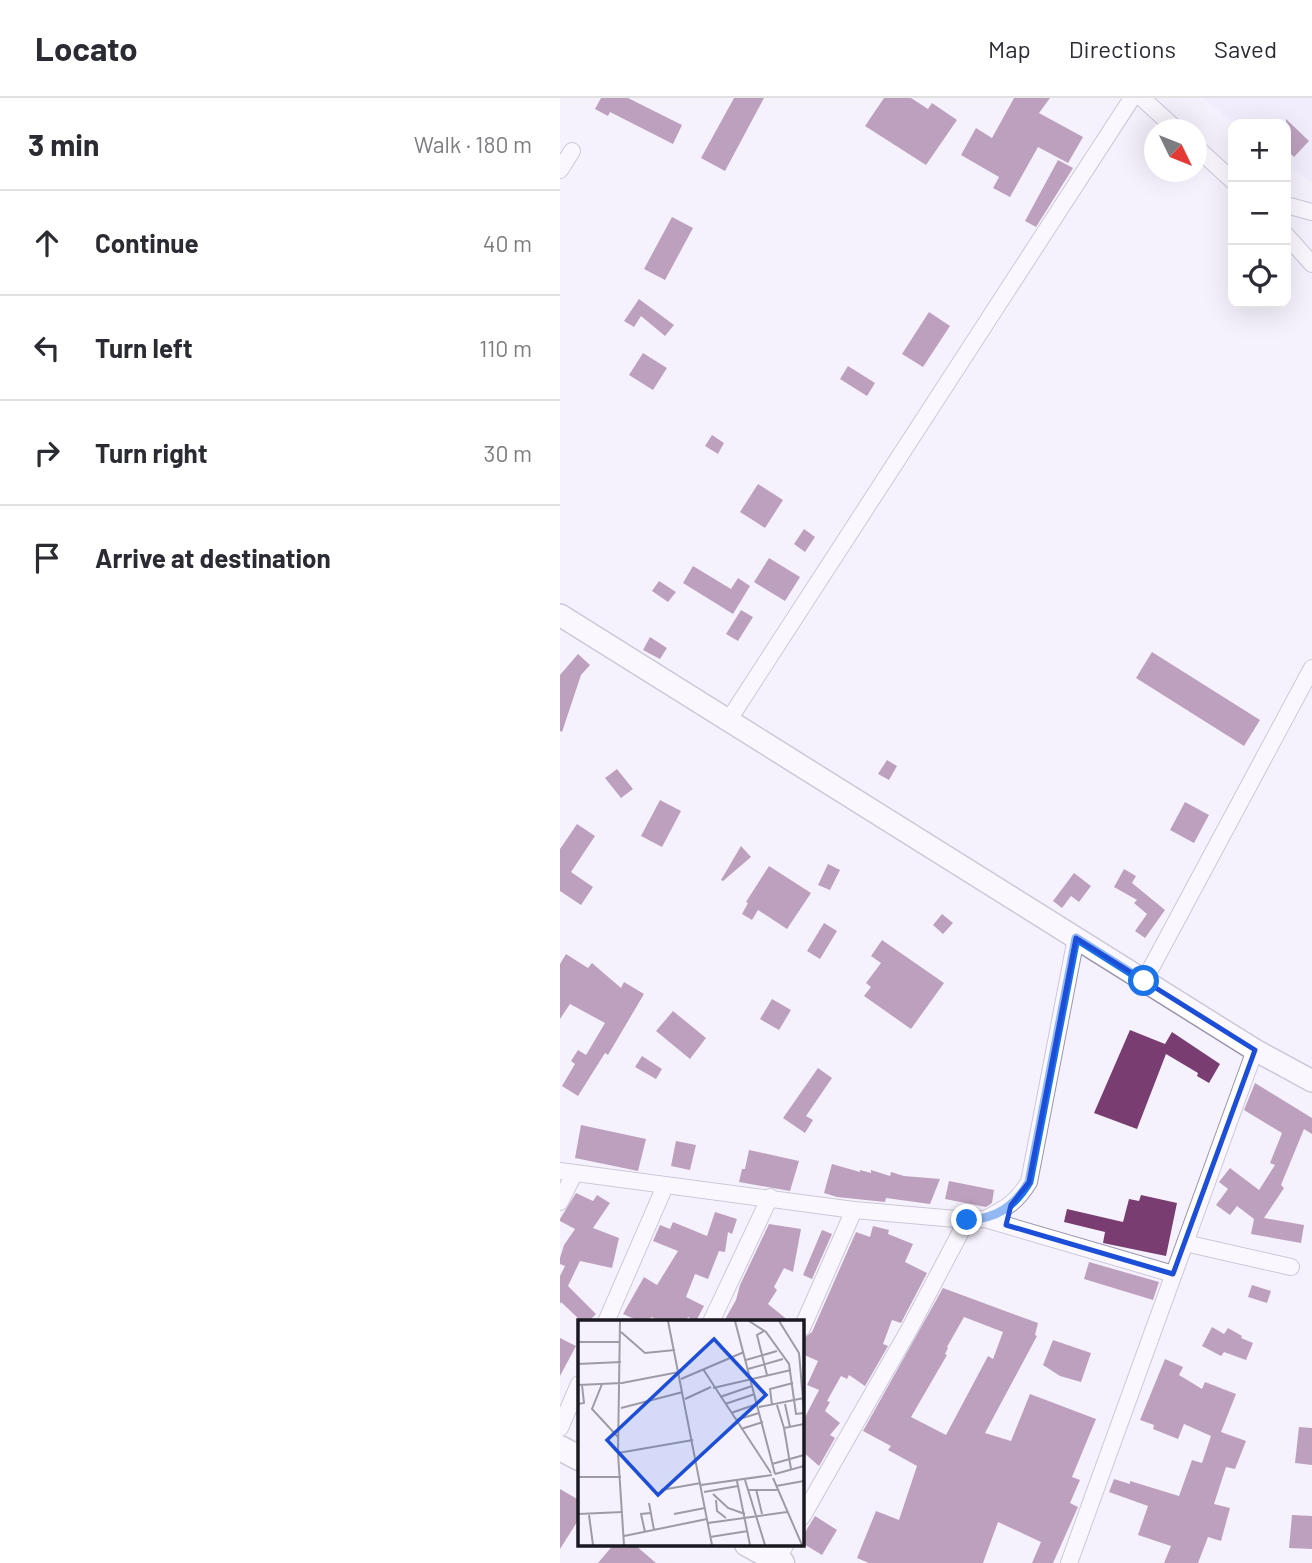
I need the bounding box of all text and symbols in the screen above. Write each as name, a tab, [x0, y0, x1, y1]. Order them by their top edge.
text: Locato	[35, 28, 138, 68]
text: Map	[988, 34, 1031, 63]
text: Directions	[1069, 34, 1176, 63]
text: Saved	[1214, 34, 1277, 63]
north arrow	[1144, 119, 1207, 182]
map controls	[1228, 119, 1291, 308]
button: +	[1228, 119, 1291, 182]
text: 3 min	[28, 126, 99, 162]
text: Walk · 180 m	[414, 130, 532, 158]
button: −	[1228, 182, 1291, 245]
icon: ahead	[28, 224, 66, 262]
text: Continue	[95, 227, 199, 258]
text: 40 m	[483, 229, 532, 257]
button: locate	[1228, 245, 1291, 308]
icon: left	[28, 329, 66, 367]
text: Turn left	[95, 332, 193, 363]
text: 110 m	[479, 334, 532, 362]
icon: right	[28, 434, 66, 472]
text: Turn right	[95, 437, 208, 468]
text: 30 m	[484, 439, 532, 467]
icon: arrive	[28, 539, 66, 577]
text: Arrive at destination	[95, 542, 331, 573]
route start	[1128, 965, 1159, 996]
route end	[951, 1204, 982, 1235]
inset map	[578, 1320, 803, 1546]

